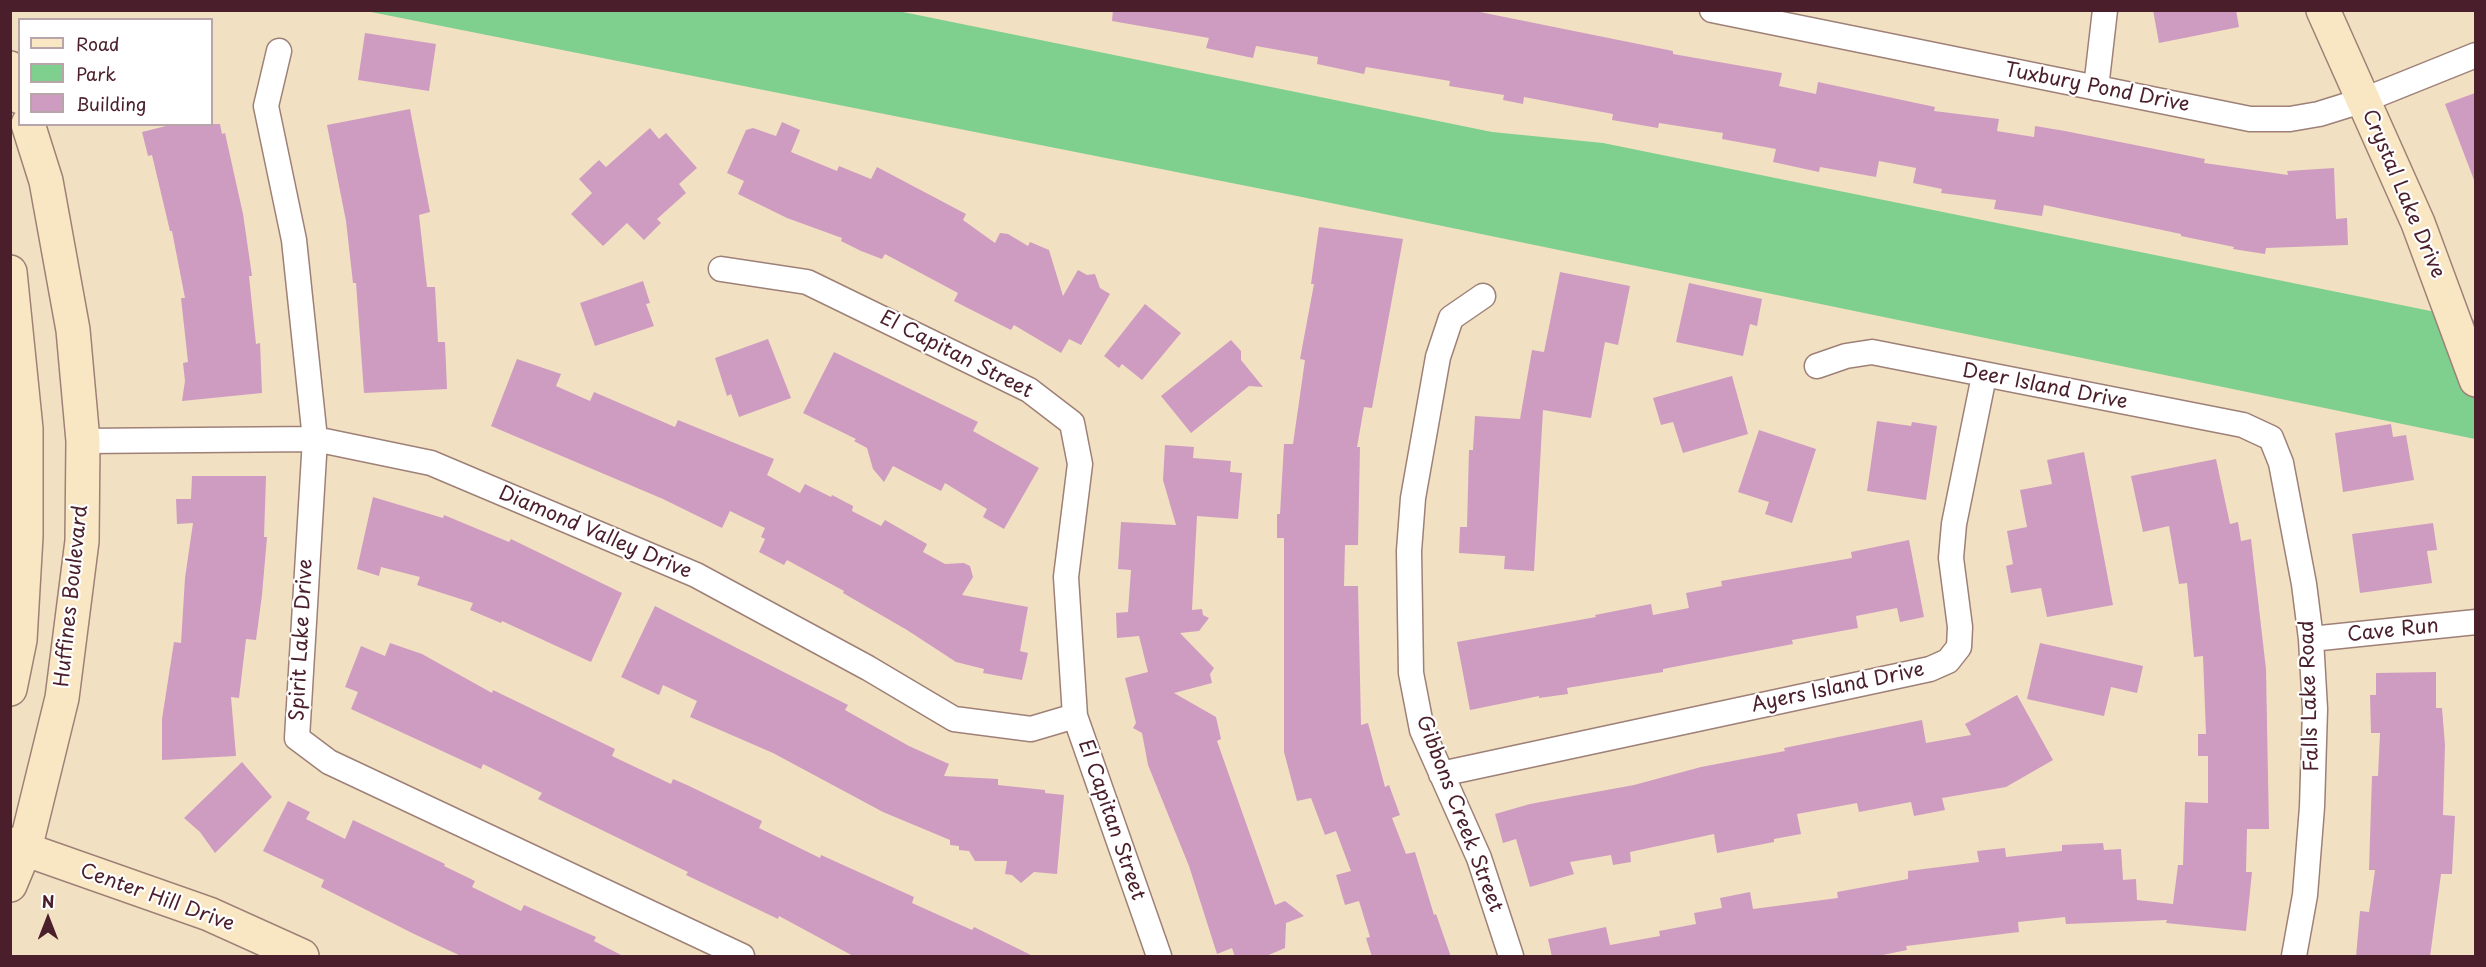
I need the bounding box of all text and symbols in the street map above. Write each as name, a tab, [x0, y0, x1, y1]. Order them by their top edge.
legend	[18, 18, 213, 126]
text: Road	[76, 30, 120, 57]
street label: Tuxbury Pond Drive	[2002, 58, 2192, 118]
text: Park	[76, 60, 116, 87]
text: Building	[76, 90, 146, 117]
street label: Crystal Lake Drive	[2357, 106, 2449, 282]
street label: El Capitan Street	[876, 306, 1036, 404]
street label: Deer Island Drive	[1960, 359, 2130, 415]
street label: Diamond Valley Drive	[495, 481, 695, 585]
street label: Huffines Boulevard	[51, 504, 93, 688]
street label: Spirit Lake Drive	[286, 558, 318, 722]
street label: Cave Run	[2346, 614, 2440, 648]
street label: Falls Lake Road	[2295, 620, 2325, 772]
street label: Ayers Island Drive	[1749, 658, 1927, 718]
street label: Gibbons Creek Street	[1410, 712, 1508, 916]
street label: El Capitan Street	[1072, 736, 1150, 904]
street label: Center Hill Drive	[77, 859, 237, 937]
north arrow	[18, 889, 78, 949]
text: N	[42, 889, 54, 913]

